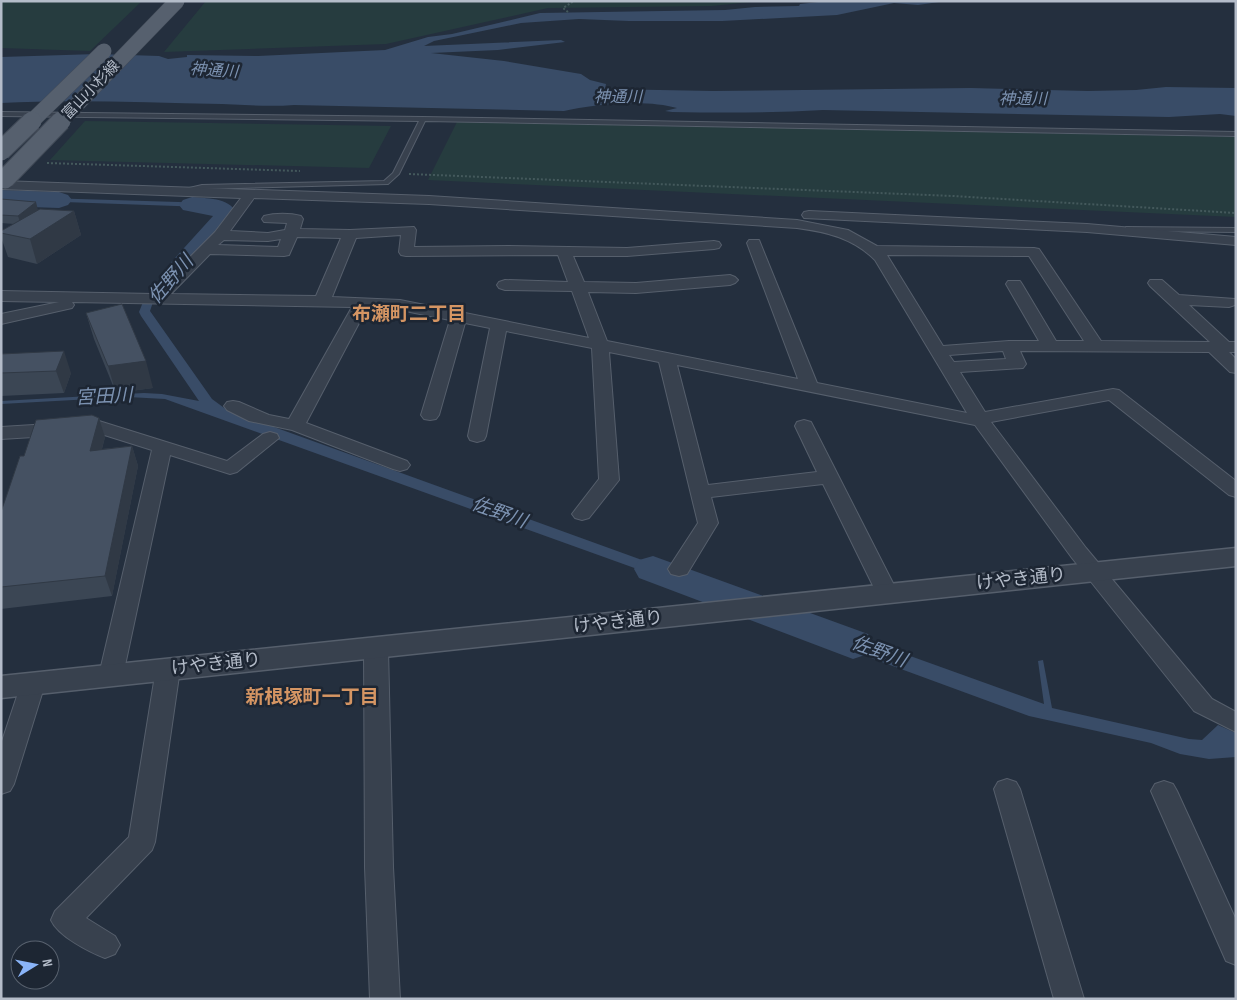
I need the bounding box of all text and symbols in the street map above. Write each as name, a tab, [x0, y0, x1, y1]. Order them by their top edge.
street label: 富山小杉線	[58, 56, 124, 124]
water label: 神通川	[189, 60, 241, 82]
water label: 神通川	[594, 88, 644, 107]
water label: 神通川	[999, 90, 1049, 109]
water label: 佐野川	[144, 249, 200, 309]
district label: 布瀬町二丁目	[352, 303, 466, 326]
water label: 宮田川	[75, 384, 135, 410]
water label: 佐野川	[468, 492, 532, 534]
street label: けやき通り	[975, 564, 1067, 594]
street label: けやき通り	[572, 607, 664, 637]
water label: 佐野川	[848, 631, 912, 673]
street label: けやき通り	[170, 649, 262, 679]
district label: 新根塚町一丁目	[245, 686, 379, 709]
north arrow	[10, 940, 60, 990]
text: N	[38, 958, 56, 968]

